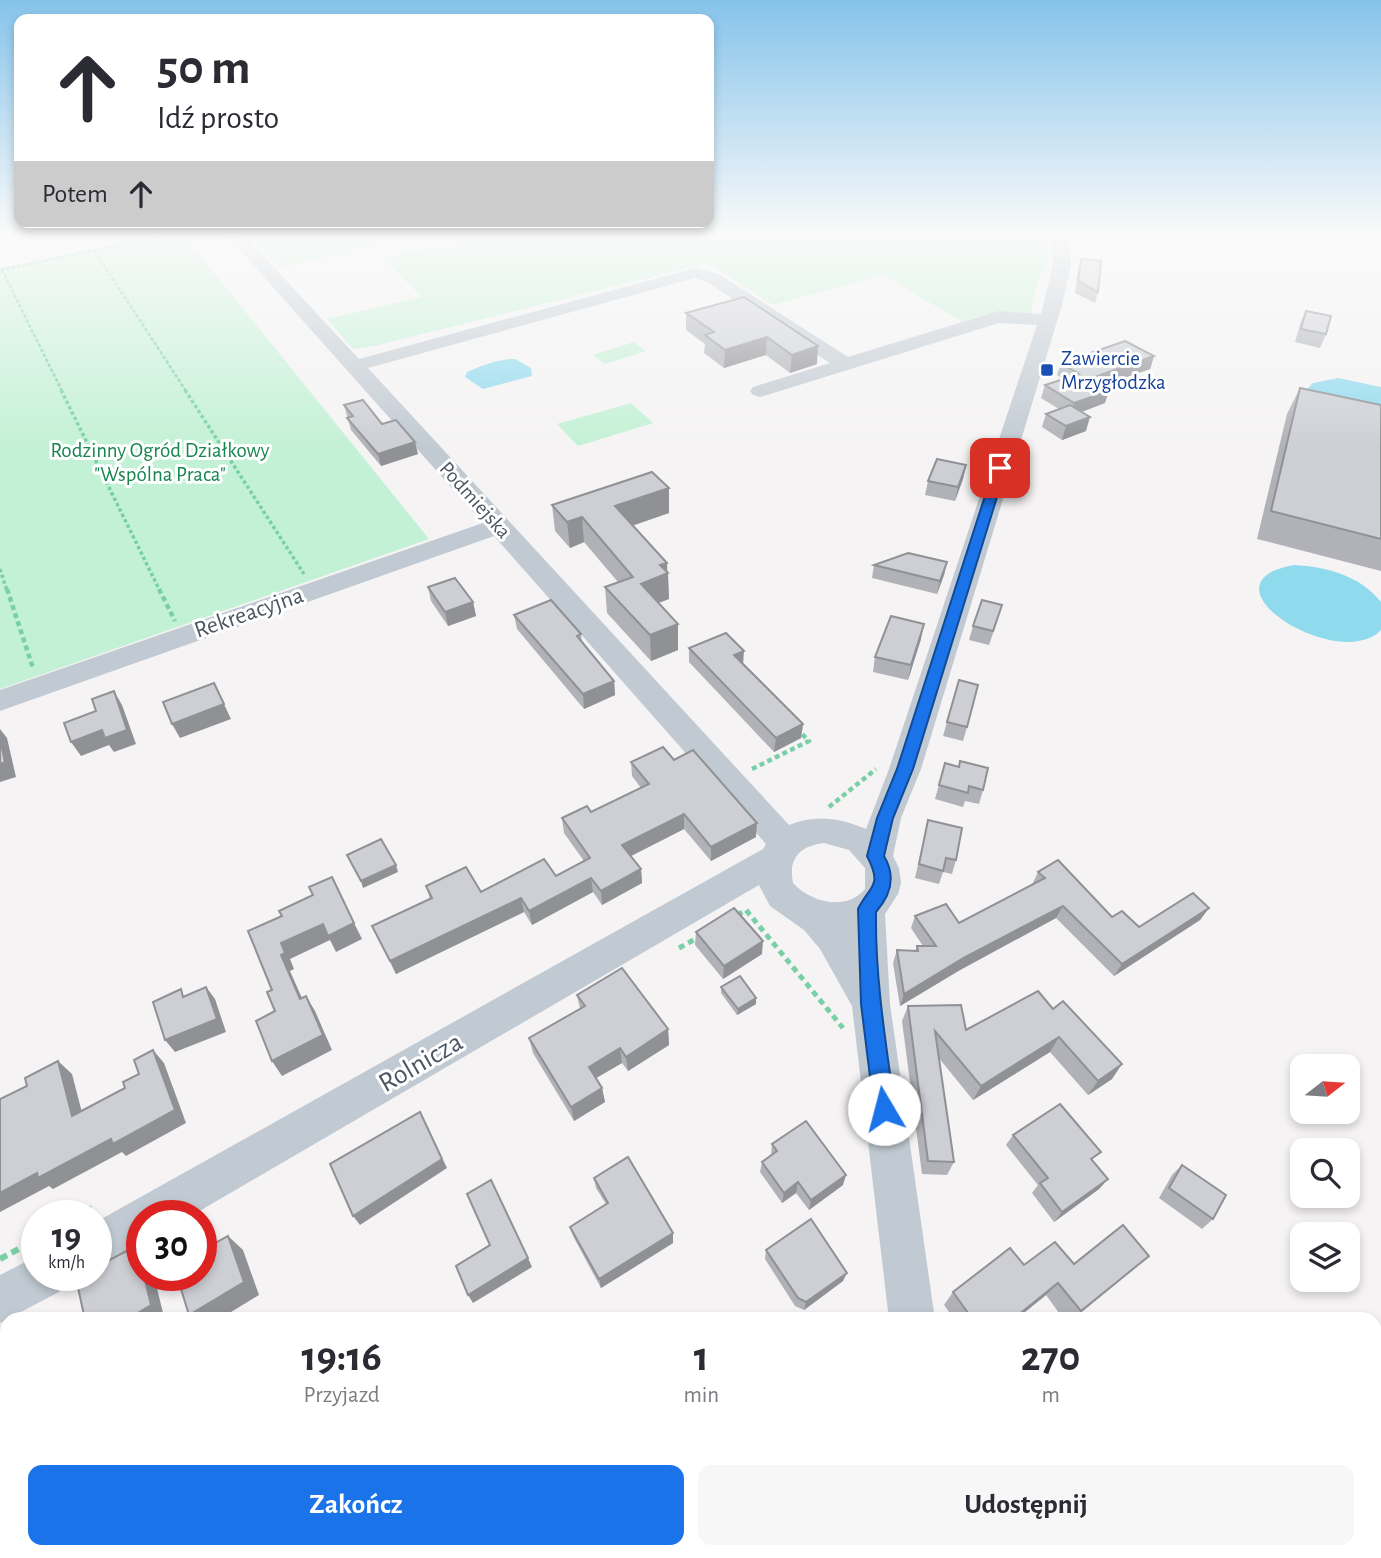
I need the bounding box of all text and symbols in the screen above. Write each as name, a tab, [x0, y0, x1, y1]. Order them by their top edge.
icon: ahead	[42, 42, 133, 133]
text: 50 m	[157, 44, 251, 93]
text: Idź prosto	[157, 102, 279, 134]
icon: ahead	[122, 175, 160, 213]
text: Potem	[42, 181, 108, 207]
place label: Zawiercie Mrzygłodzka	[1061, 348, 1166, 393]
marker: Zawiercie Mrzygłodzka	[1039, 362, 1055, 378]
pin	[970, 438, 1030, 498]
park label: Rodzinny Ogród Działkowy "Wspólna Praca"	[50, 440, 270, 485]
icon: arrive	[981, 449, 1019, 487]
street label: Podmiejska	[435, 458, 515, 543]
street label: Rekreacyjna	[191, 583, 307, 643]
street label: Rolnicza	[374, 1028, 468, 1098]
north arrow	[1290, 1054, 1360, 1124]
map controls	[1290, 1054, 1360, 1292]
position arrow	[847, 1072, 921, 1146]
button: search	[1290, 1138, 1360, 1208]
speed limit sign: 30	[126, 1200, 217, 1291]
text: 19	[52, 1219, 81, 1254]
button: layers	[1290, 1222, 1360, 1292]
text: km/h	[48, 1254, 85, 1272]
text: 19:16	[301, 1336, 382, 1378]
text: 1	[694, 1336, 709, 1378]
text: 270	[1021, 1336, 1081, 1378]
text: Przyjazd	[304, 1384, 380, 1407]
text: min	[683, 1384, 719, 1407]
text: m	[1041, 1384, 1060, 1407]
button: Zakończ	[28, 1465, 684, 1545]
button: Udostępnij	[698, 1465, 1354, 1545]

